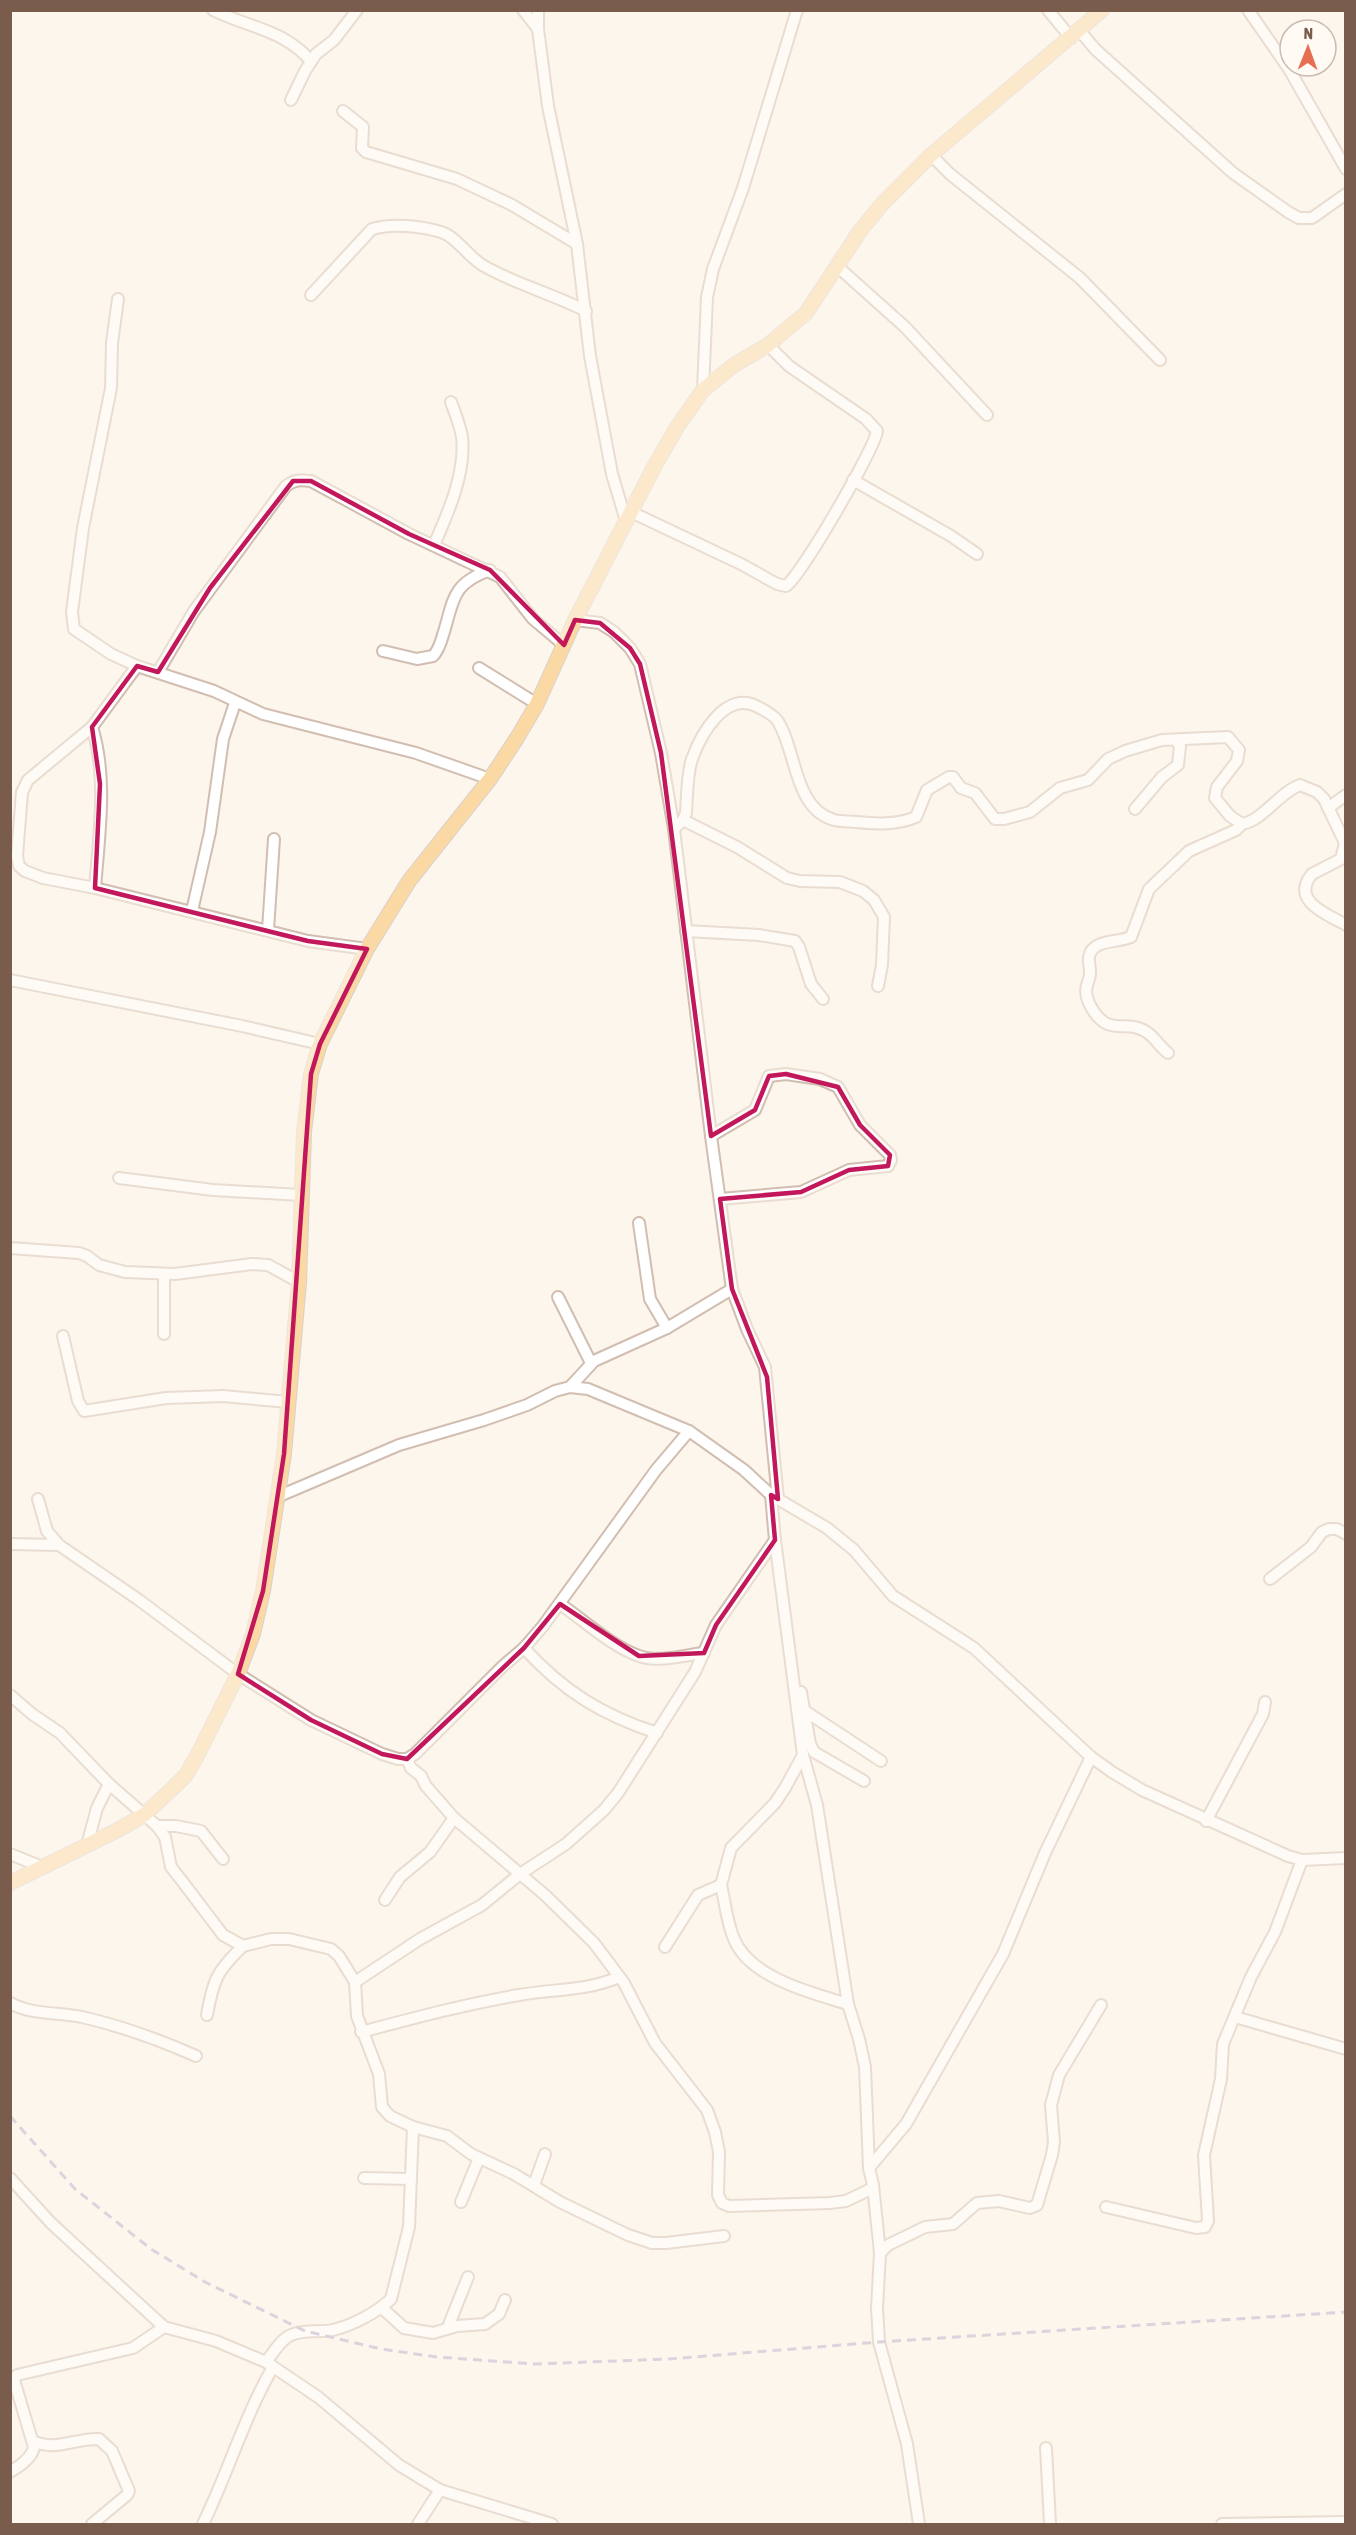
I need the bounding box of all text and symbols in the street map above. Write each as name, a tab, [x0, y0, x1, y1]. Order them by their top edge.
north arrow	[1278, 18, 1338, 78]
text: N	[1303, 24, 1313, 42]

